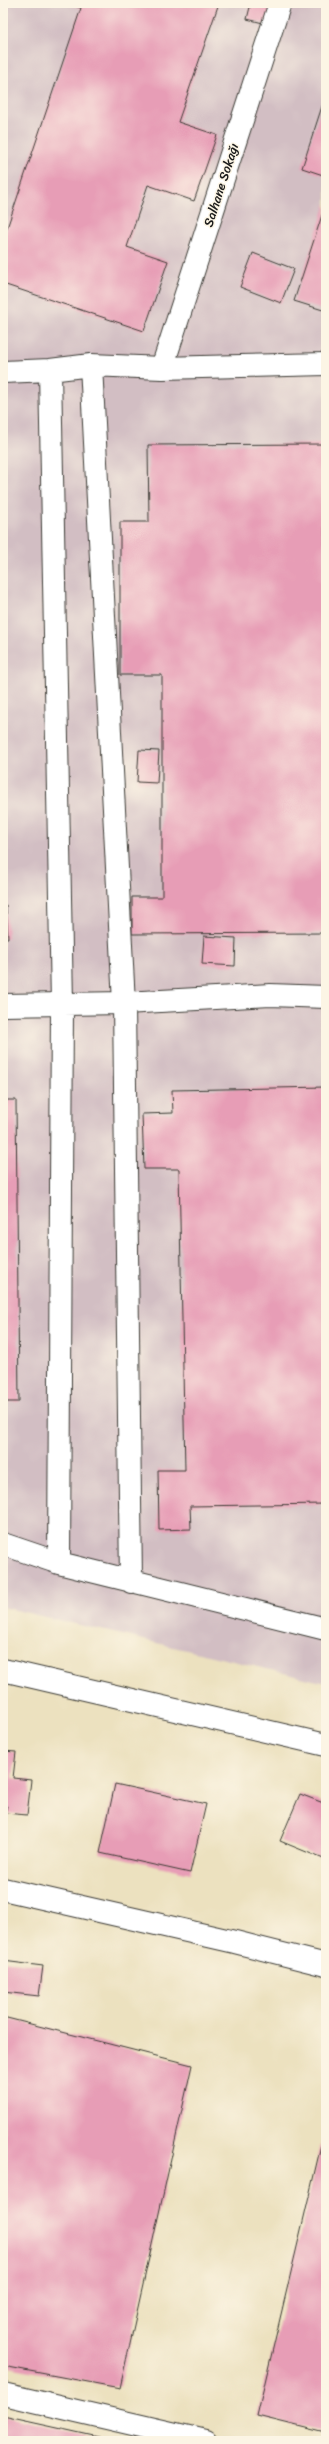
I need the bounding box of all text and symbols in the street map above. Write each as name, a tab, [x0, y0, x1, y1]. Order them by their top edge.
street label: Salhane Sokağı	[197, 140, 245, 230]

